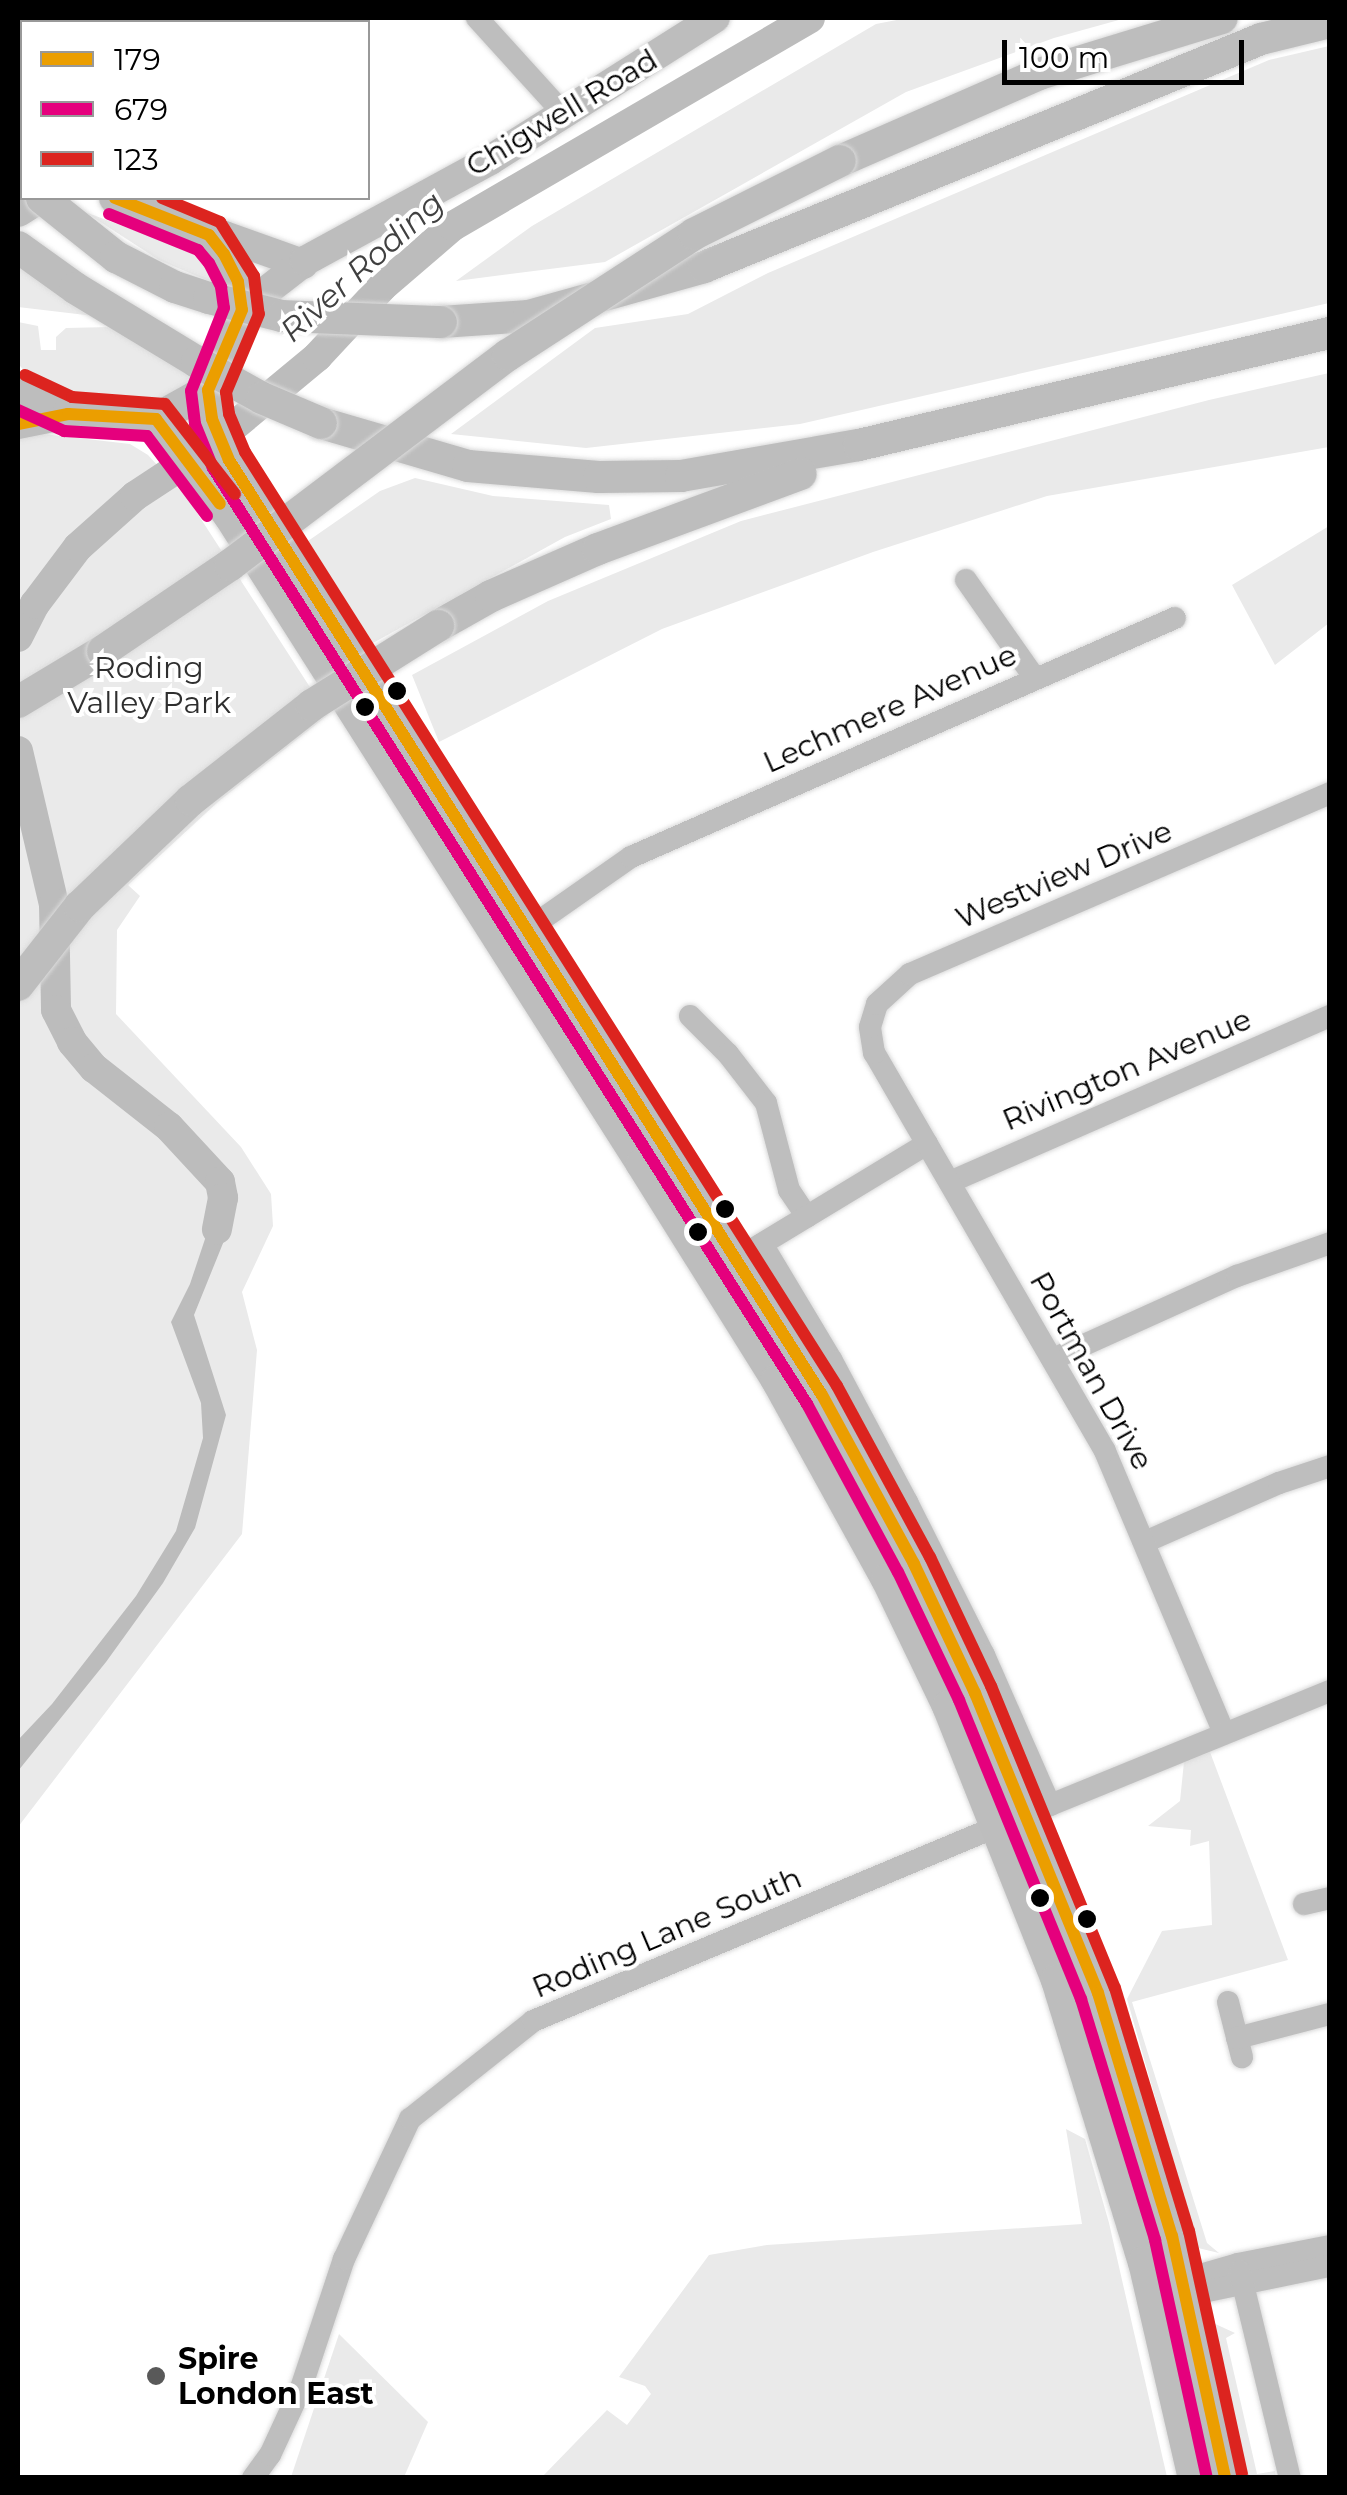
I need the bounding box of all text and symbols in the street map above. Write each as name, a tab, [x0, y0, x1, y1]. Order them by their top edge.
legend	[20, 20, 370, 200]
scale bar	[1007, 20, 1250, 82]
text: 100 m	[1019, 39, 1109, 76]
text: 179	[114, 41, 161, 78]
street label: Chigwell Road	[460, 42, 664, 184]
text: 679	[114, 91, 168, 128]
text: 123	[114, 141, 159, 178]
water label: River Roding	[273, 184, 451, 350]
street label: Lechmere Avenue	[758, 637, 1022, 781]
park label: Roding Valley Park	[67, 650, 231, 720]
unlabelled marker	[387, 681, 407, 701]
unlabelled marker	[355, 697, 375, 717]
street label: Westview Drive	[951, 813, 1177, 937]
street label: Rivington Avenue	[997, 1001, 1257, 1139]
unlabelled marker	[715, 1199, 735, 1219]
unlabelled marker	[688, 1222, 708, 1242]
street label: Portman Drive	[1022, 1266, 1160, 1476]
street label: Roding Lane South	[527, 1860, 807, 2006]
unlabelled marker	[1030, 1888, 1050, 1908]
unlabelled marker	[1077, 1909, 1097, 1929]
place label: Spire London East	[178, 2341, 374, 2412]
marker: Spire London East	[143, 2363, 169, 2389]

